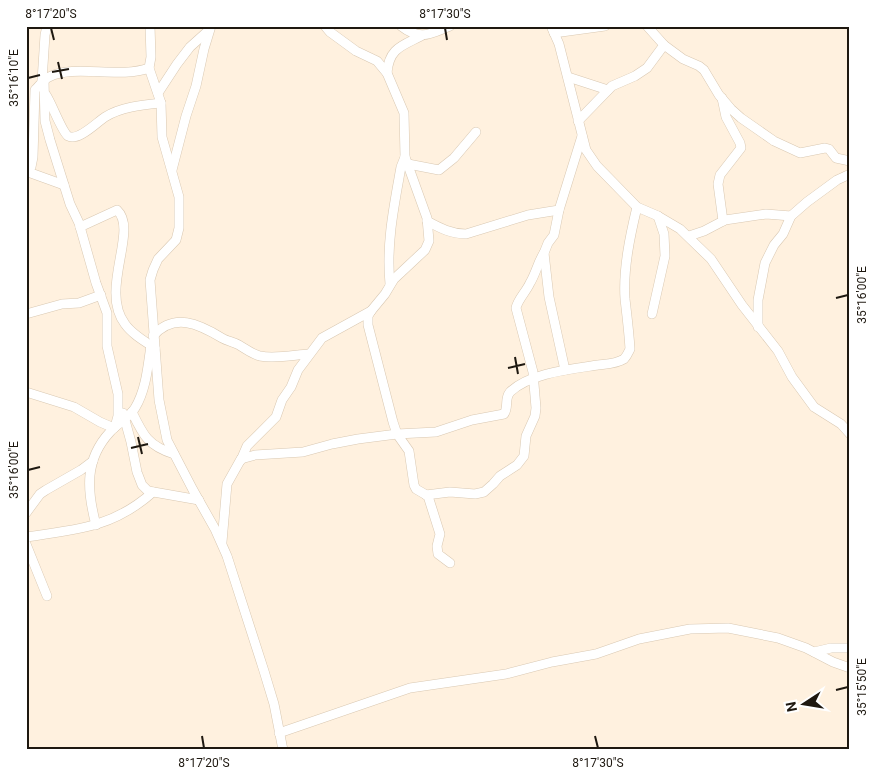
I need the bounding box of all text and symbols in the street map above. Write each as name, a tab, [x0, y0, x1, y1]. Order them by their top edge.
text: 8°17'20"S	[25, 7, 77, 21]
text: 8°17'30"S	[419, 7, 471, 21]
text: 35°16'10"E	[7, 49, 21, 107]
text: 35°16'00"E	[855, 266, 869, 324]
text: 35°16'00"E	[7, 441, 21, 499]
text: 35°15'50"E	[855, 658, 869, 716]
north arrow	[778, 678, 828, 728]
text: N	[782, 700, 800, 713]
text: 8°17'20"S	[178, 756, 230, 770]
text: 8°17'30"S	[572, 756, 624, 770]

